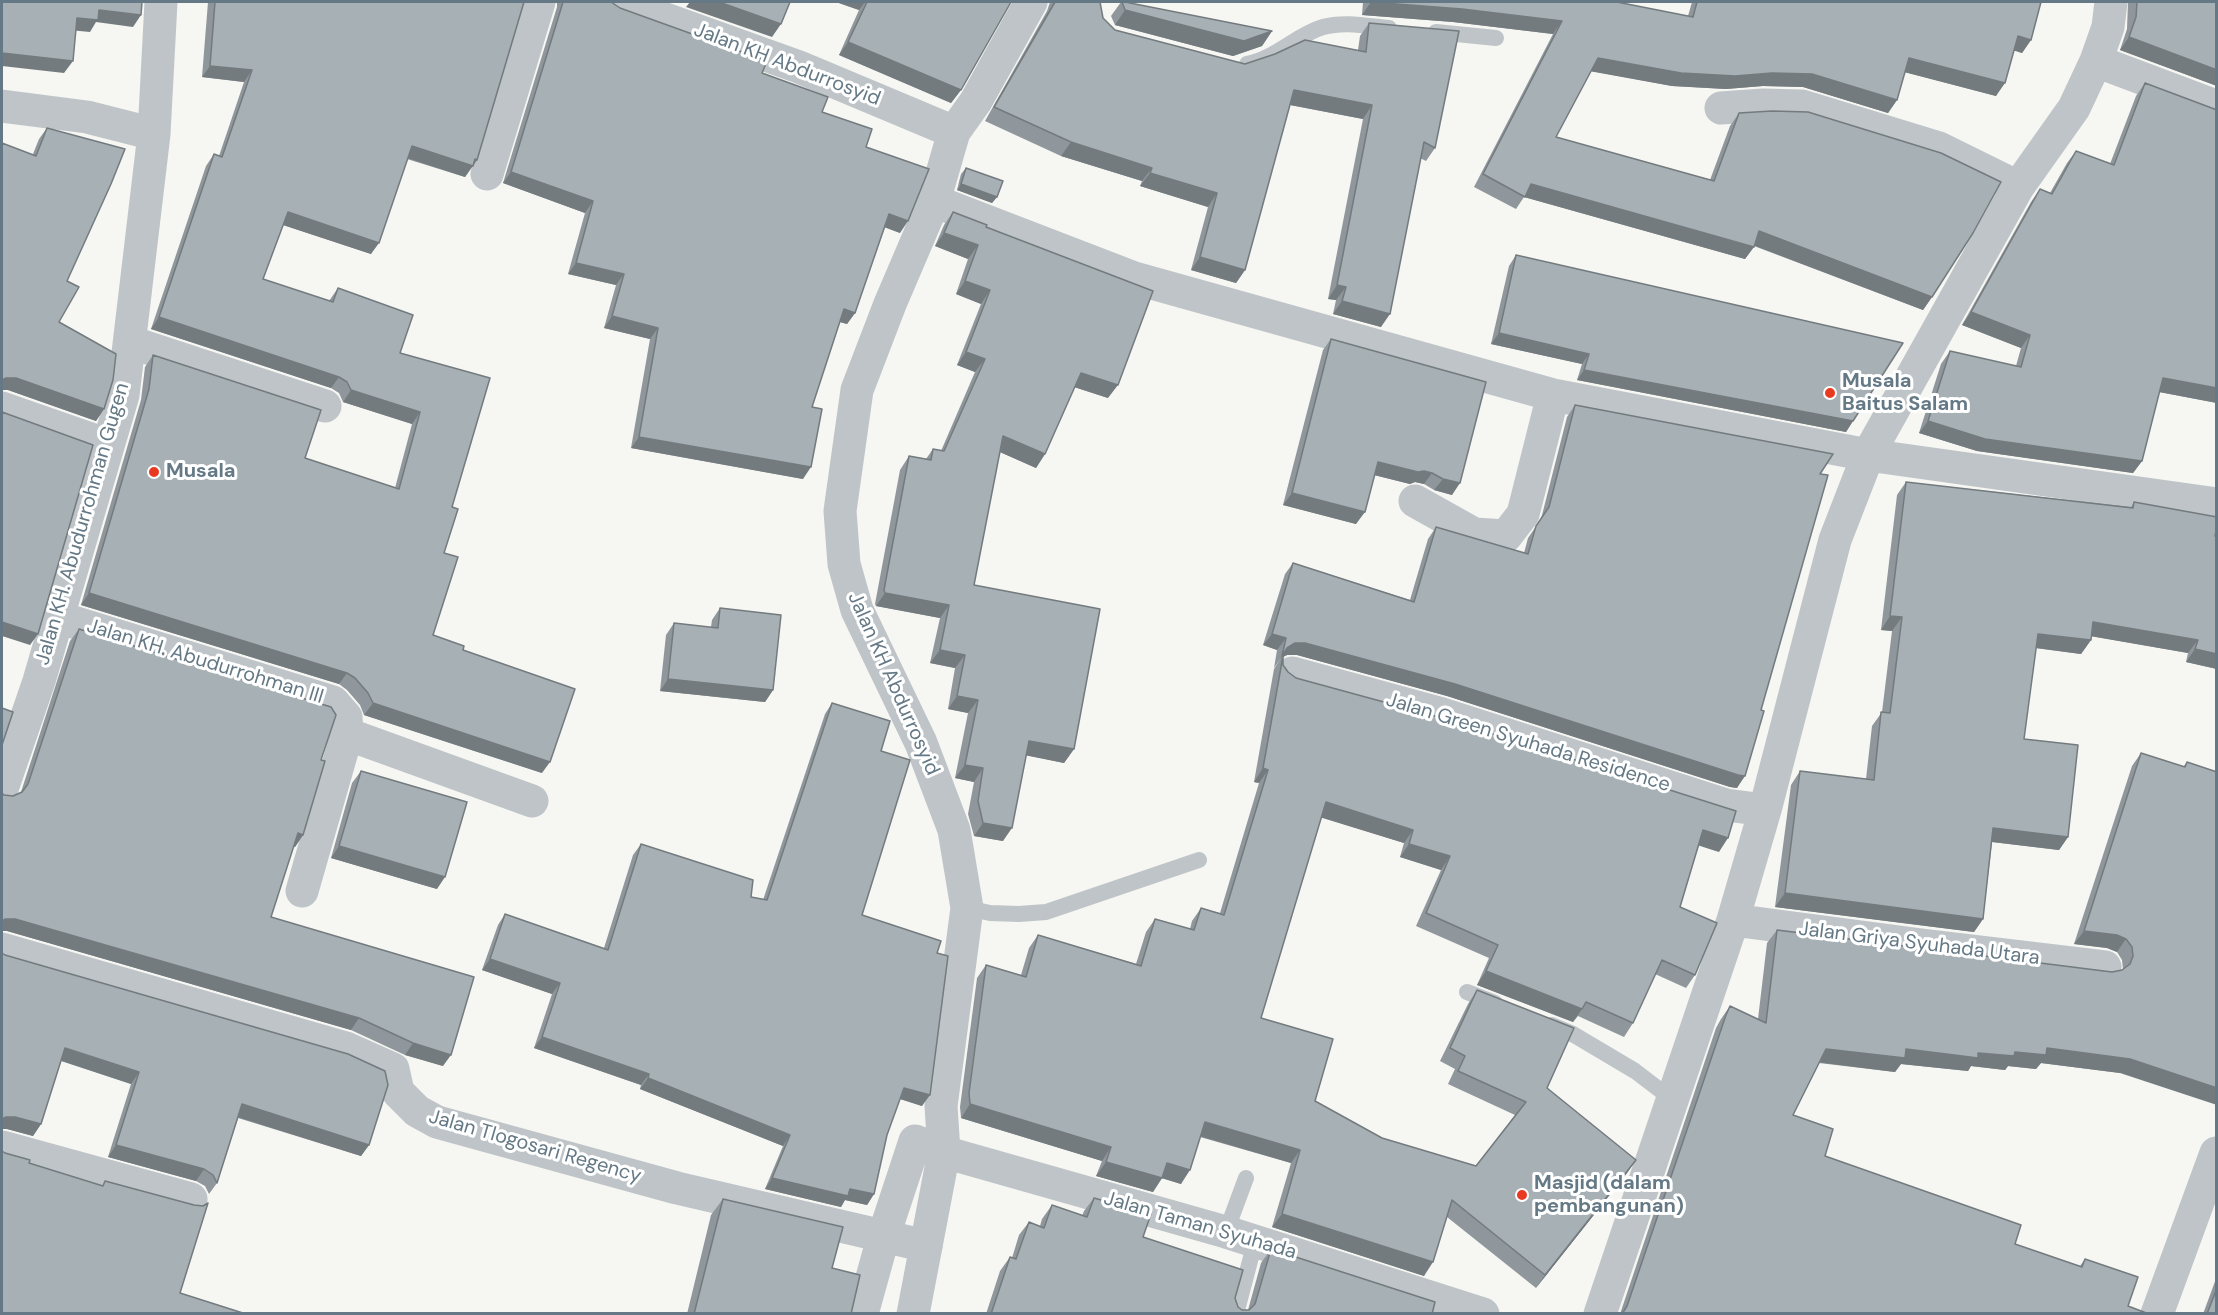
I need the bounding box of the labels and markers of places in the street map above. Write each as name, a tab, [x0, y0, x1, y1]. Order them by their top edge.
place label: Musala Baitus Salam	[1842, 370, 1968, 417]
marker: Musala Baitus Salam	[1823, 386, 1837, 400]
place label: Musala	[166, 460, 235, 484]
marker: Musala	[147, 465, 161, 479]
place label: Masjid (dalam pembangunan)	[1534, 1172, 1684, 1219]
marker: Masjid (dalam pembangunan)	[1515, 1188, 1529, 1202]

